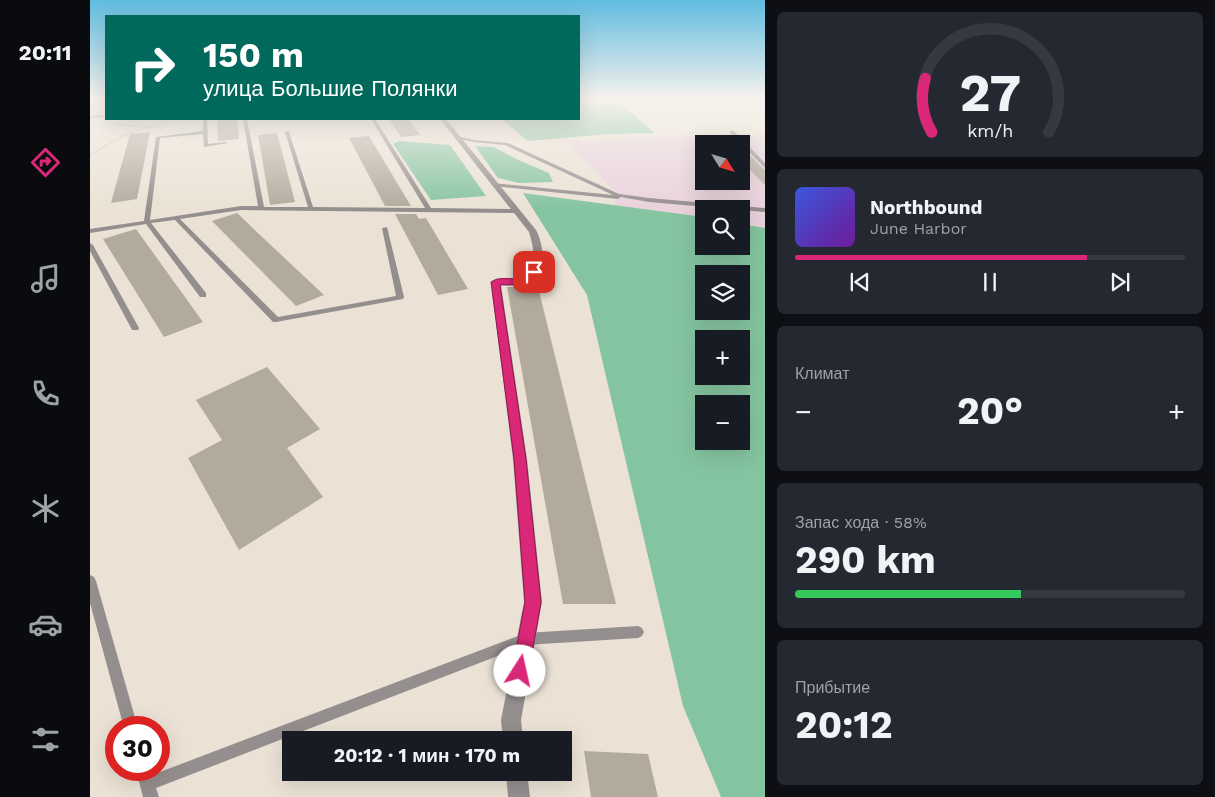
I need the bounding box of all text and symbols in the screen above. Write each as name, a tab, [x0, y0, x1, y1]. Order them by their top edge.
text: 150 m	[203, 34, 304, 76]
icon: right	[120, 35, 185, 100]
text: 20:11	[19, 40, 71, 65]
text: 27	[959, 63, 1021, 124]
text: улица Большие Полянки	[203, 76, 458, 101]
text: km/h	[967, 120, 1013, 141]
north arrow	[695, 135, 750, 190]
map controls	[695, 135, 750, 450]
icon: directions	[28, 145, 63, 180]
text: Northbound	[870, 196, 982, 219]
button: search	[695, 200, 750, 255]
text: June Harbor	[870, 219, 967, 238]
pin	[513, 251, 555, 293]
icon: arrive	[520, 258, 548, 286]
icon: music	[28, 261, 63, 296]
button: layers	[695, 265, 750, 320]
icon: previous	[846, 268, 874, 296]
icon: pause	[976, 268, 1004, 296]
icon: next	[1106, 268, 1134, 296]
button: +	[695, 330, 750, 385]
text: Климат	[795, 364, 849, 383]
icon: phone	[28, 376, 63, 411]
text: 20°	[957, 389, 1023, 433]
button: −	[695, 395, 750, 450]
text: −	[795, 395, 812, 428]
text: +	[1168, 395, 1185, 428]
icon: climate	[28, 491, 63, 526]
text: Запас хода · 58%	[795, 513, 927, 532]
text: 290 km	[795, 538, 936, 582]
icon: car	[28, 607, 63, 642]
position arrow	[493, 644, 545, 696]
text: Прибытие	[795, 678, 870, 697]
text: 20:12	[795, 703, 893, 747]
speed limit sign: 30	[105, 716, 170, 781]
icon: filters	[28, 722, 63, 757]
text: 20:12 · 1 мин · 170 m	[334, 744, 520, 767]

